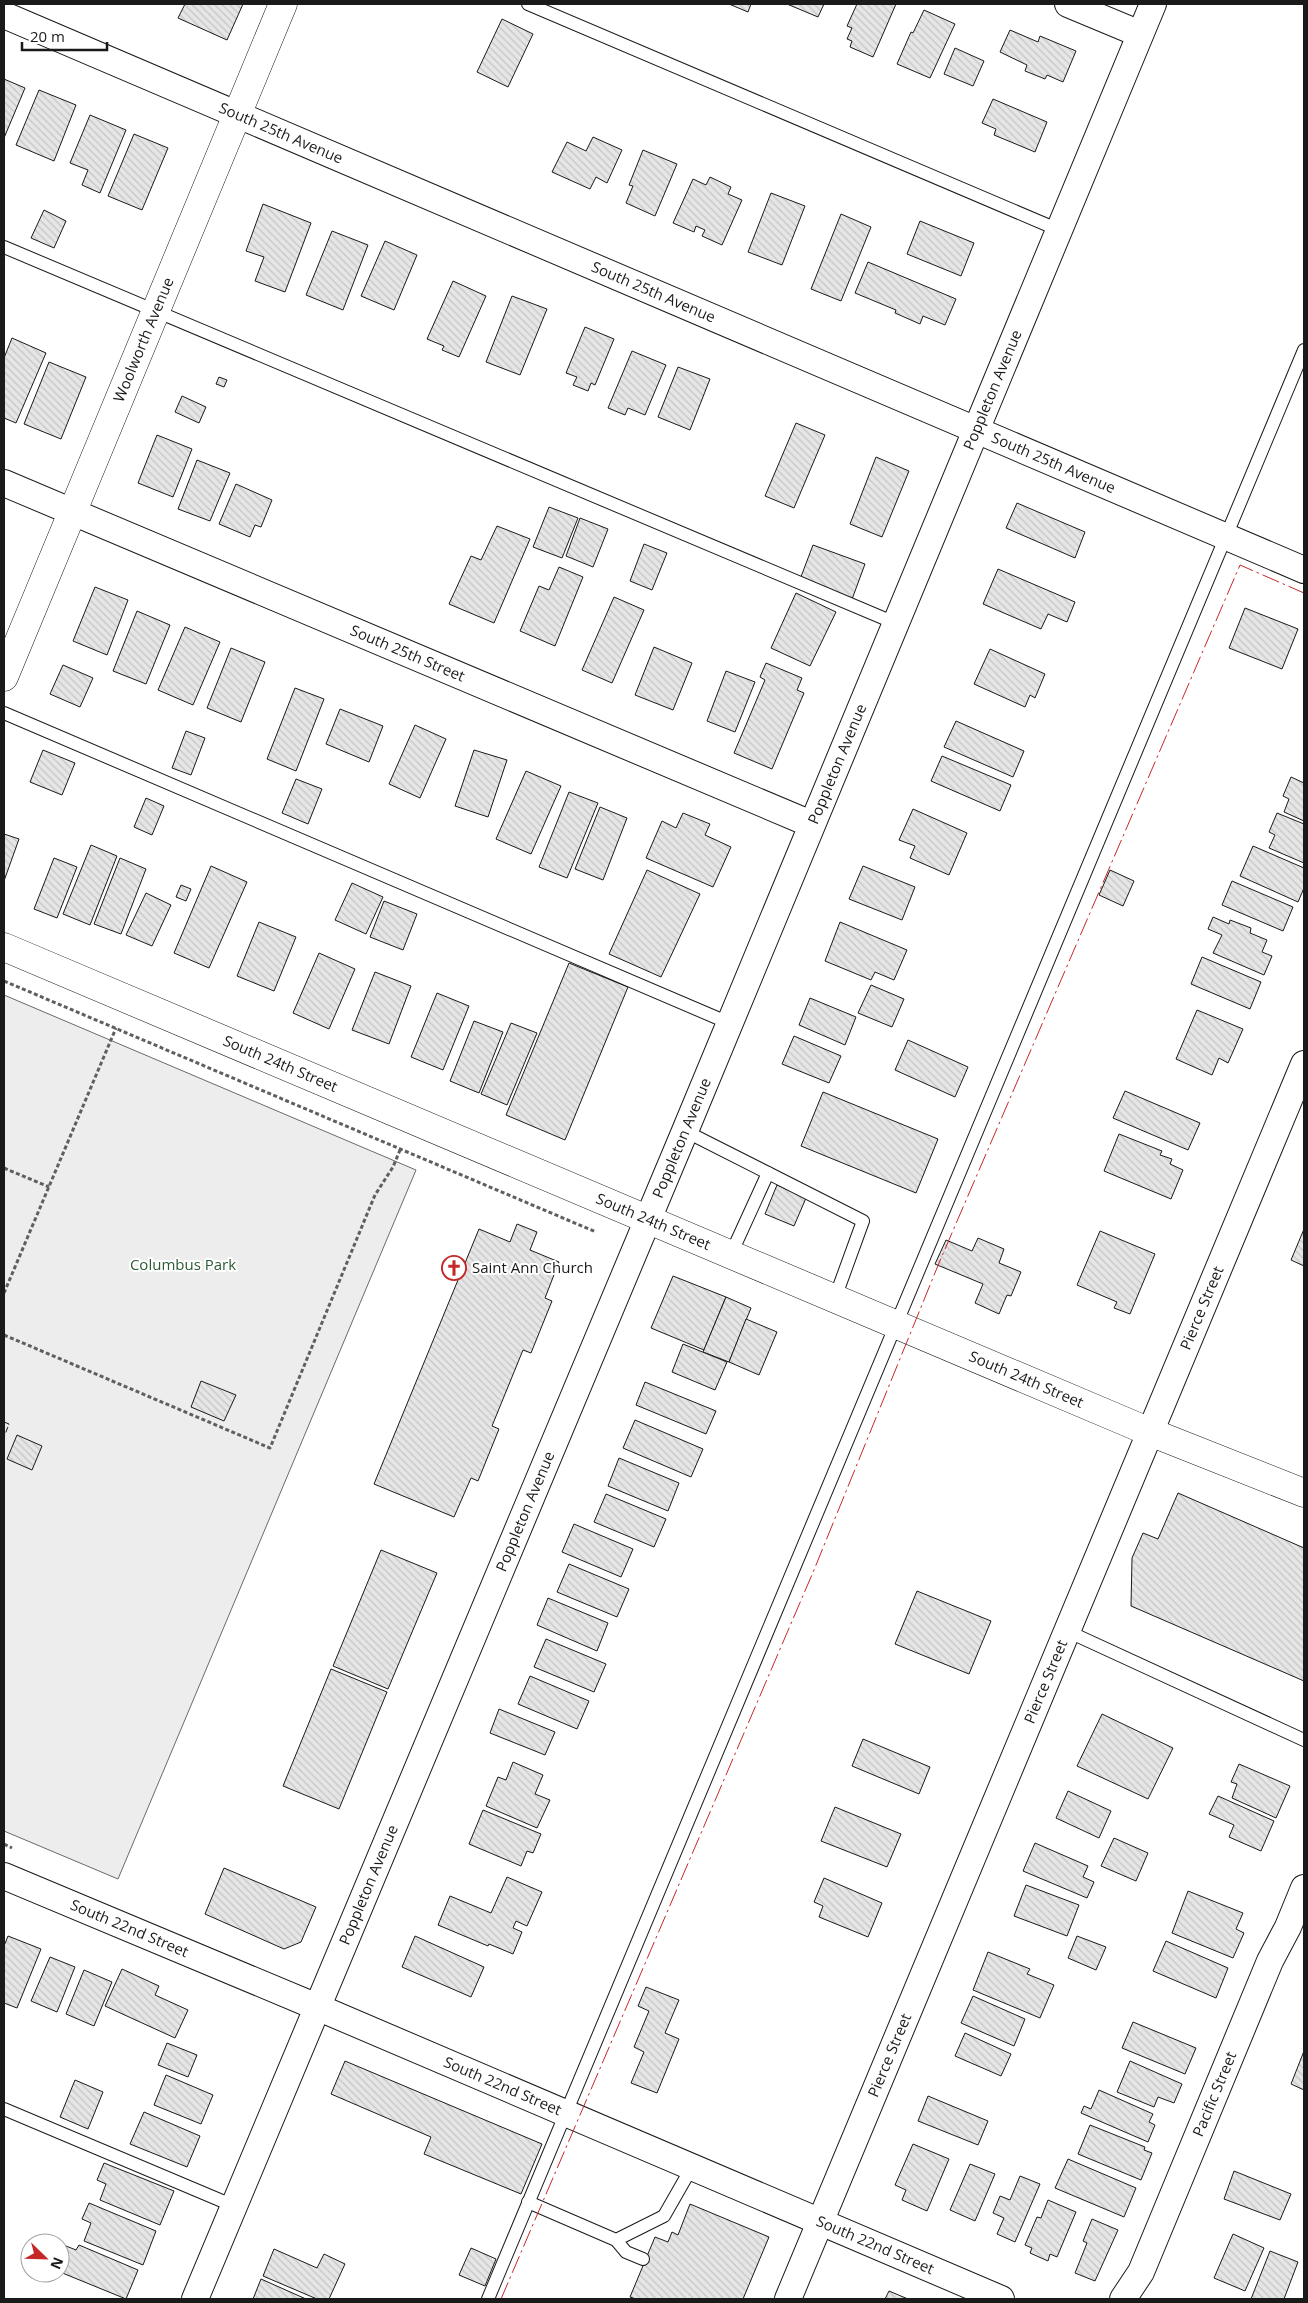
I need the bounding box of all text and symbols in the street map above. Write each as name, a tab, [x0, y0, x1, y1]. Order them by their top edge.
scale bar	[22, 20, 108, 52]
text: 20 m	[30, 26, 65, 46]
street label: South 25th Avenue	[216, 97, 346, 168]
street label: South 25th Avenue	[589, 256, 719, 327]
street label: Woolworth Avenue	[108, 274, 178, 405]
street label: Poppleton Avenue	[958, 326, 1026, 453]
street label: South 25th Avenue	[989, 427, 1119, 497]
street label: South 25th Street	[348, 620, 468, 686]
street label: Poppleton Avenue	[803, 700, 870, 827]
street label: South 24th Street	[220, 1030, 341, 1096]
street label: Poppleton Avenue	[647, 1075, 715, 1201]
street label: South 24th Street	[593, 1188, 714, 1254]
park label: Columbus Park	[130, 1254, 236, 1274]
church icon: Saint Ann Church	[441, 1255, 467, 1281]
place label: Saint Ann Church	[472, 1257, 593, 1277]
street label: Pierce Street	[1175, 1263, 1227, 1353]
street label: South 24th Street	[966, 1346, 1087, 1412]
street label: Poppleton Avenue	[490, 1448, 559, 1574]
street label: Pierce Street	[1019, 1636, 1071, 1726]
street label: Poppleton Avenue	[334, 1821, 402, 1948]
street label: South 22nd Street	[68, 1894, 192, 1961]
street label: Pierce Street	[862, 2010, 915, 2100]
street label: Pacific Street	[1187, 2048, 1240, 2139]
street label: South 22nd Street	[441, 2051, 565, 2119]
street label: South 22nd Street	[813, 2210, 937, 2278]
north arrow	[20, 2233, 70, 2283]
text: N	[46, 2254, 68, 2272]

